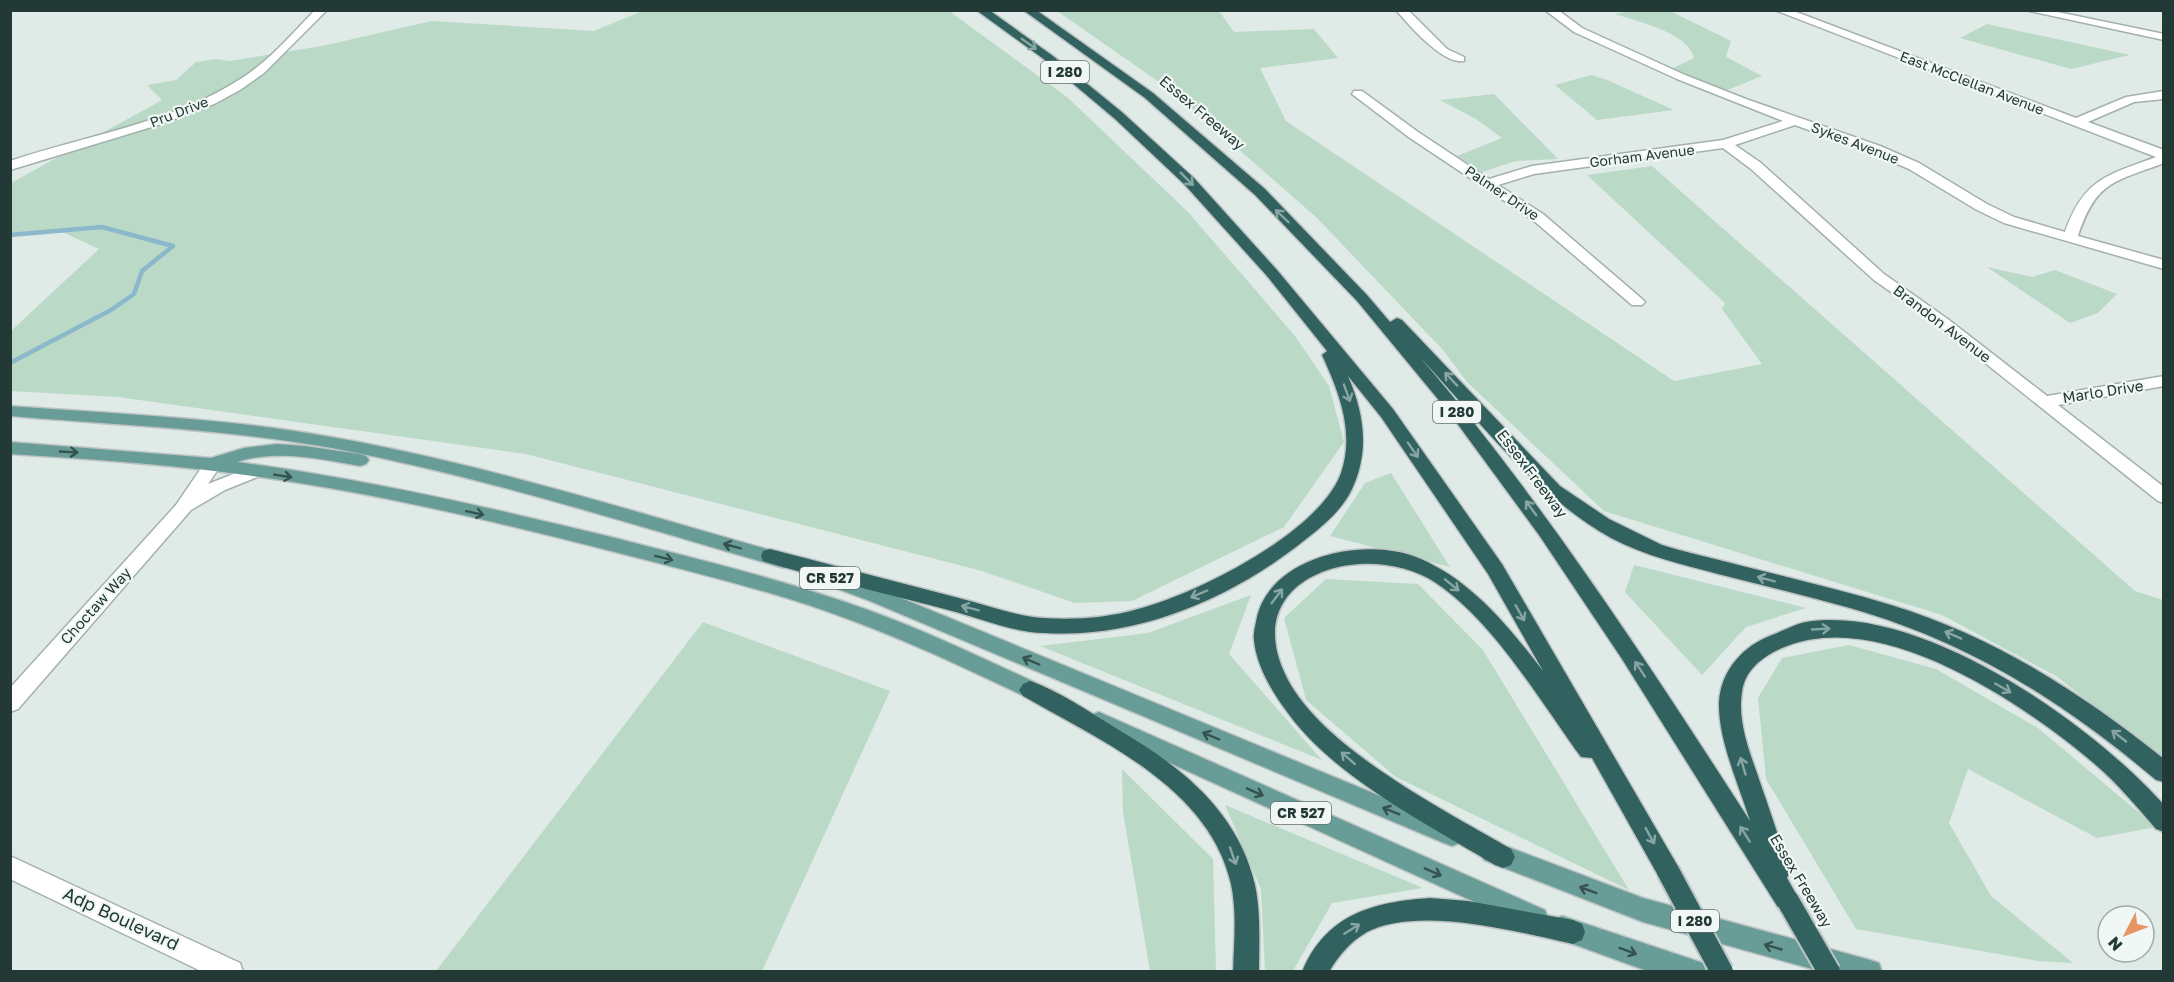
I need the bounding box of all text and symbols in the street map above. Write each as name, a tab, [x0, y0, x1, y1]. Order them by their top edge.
one-way arrow	[1020, 38, 1037, 50]
street label: East McClellan Avenue	[1898, 47, 2047, 118]
road number: I 280	[1041, 61, 1089, 83]
street label: Essex Freeway	[1156, 71, 1249, 153]
street label: Pru Drive	[147, 93, 210, 130]
street label: Sykes Avenue	[1809, 118, 1902, 167]
street label: Gorham Avenue	[1589, 141, 1695, 170]
street label: Palmer Drive	[1462, 162, 1543, 224]
one-way arrow	[1180, 172, 1194, 187]
one-way arrow	[1275, 209, 1290, 223]
street label: Brandon Avenue	[1890, 281, 1995, 366]
one-way arrow	[1444, 372, 1458, 387]
street label: Marlo Drive	[2061, 376, 2145, 406]
one-way arrow	[1343, 383, 1354, 402]
road number: I 280	[1433, 401, 1481, 423]
street label: Essex Freeway	[1494, 426, 1572, 522]
one-way arrow	[1407, 442, 1419, 458]
one-way arrow	[58, 446, 78, 457]
one-way arrow	[273, 471, 293, 482]
one-way arrow	[1525, 501, 1537, 517]
one-way arrow	[465, 507, 484, 519]
one-way arrow	[723, 540, 742, 551]
one-way arrow	[655, 553, 674, 565]
street label: Choctaw Way	[56, 563, 135, 647]
road number: CR 527	[800, 567, 860, 589]
one-way arrow	[1757, 573, 1776, 585]
one-way arrow	[1444, 578, 1459, 592]
one-way arrow	[1191, 589, 1209, 600]
one-way arrow	[1270, 589, 1283, 605]
one-way arrow	[961, 602, 980, 613]
one-way arrow	[1515, 604, 1527, 621]
one-way arrow	[1810, 623, 1830, 634]
one-way arrow	[1944, 629, 1962, 640]
one-way arrow	[1022, 654, 1040, 665]
one-way arrow	[1634, 661, 1647, 678]
one-way arrow	[1994, 683, 2011, 695]
one-way arrow	[2111, 729, 2127, 742]
one-way arrow	[1202, 730, 1221, 741]
one-way arrow	[1340, 751, 1356, 764]
one-way arrow	[1737, 757, 1748, 776]
one-way arrow	[1246, 787, 1264, 798]
road number: CR 527	[1271, 802, 1331, 824]
one-way arrow	[1382, 805, 1401, 816]
one-way arrow	[1739, 826, 1751, 843]
one-way arrow	[1644, 827, 1656, 844]
street label: Essex Freeway	[1767, 831, 1837, 931]
one-way arrow	[1228, 846, 1239, 865]
one-way arrow	[1423, 867, 1441, 879]
street label: Adp Boulevard	[60, 882, 183, 955]
one-way arrow	[1579, 883, 1598, 894]
north arrow	[2096, 904, 2156, 964]
road number: I 280	[1671, 910, 1719, 932]
one-way arrow	[1343, 922, 1360, 934]
text: N	[2103, 933, 2126, 955]
one-way arrow	[1764, 941, 1783, 952]
one-way arrow	[1619, 947, 1637, 958]

